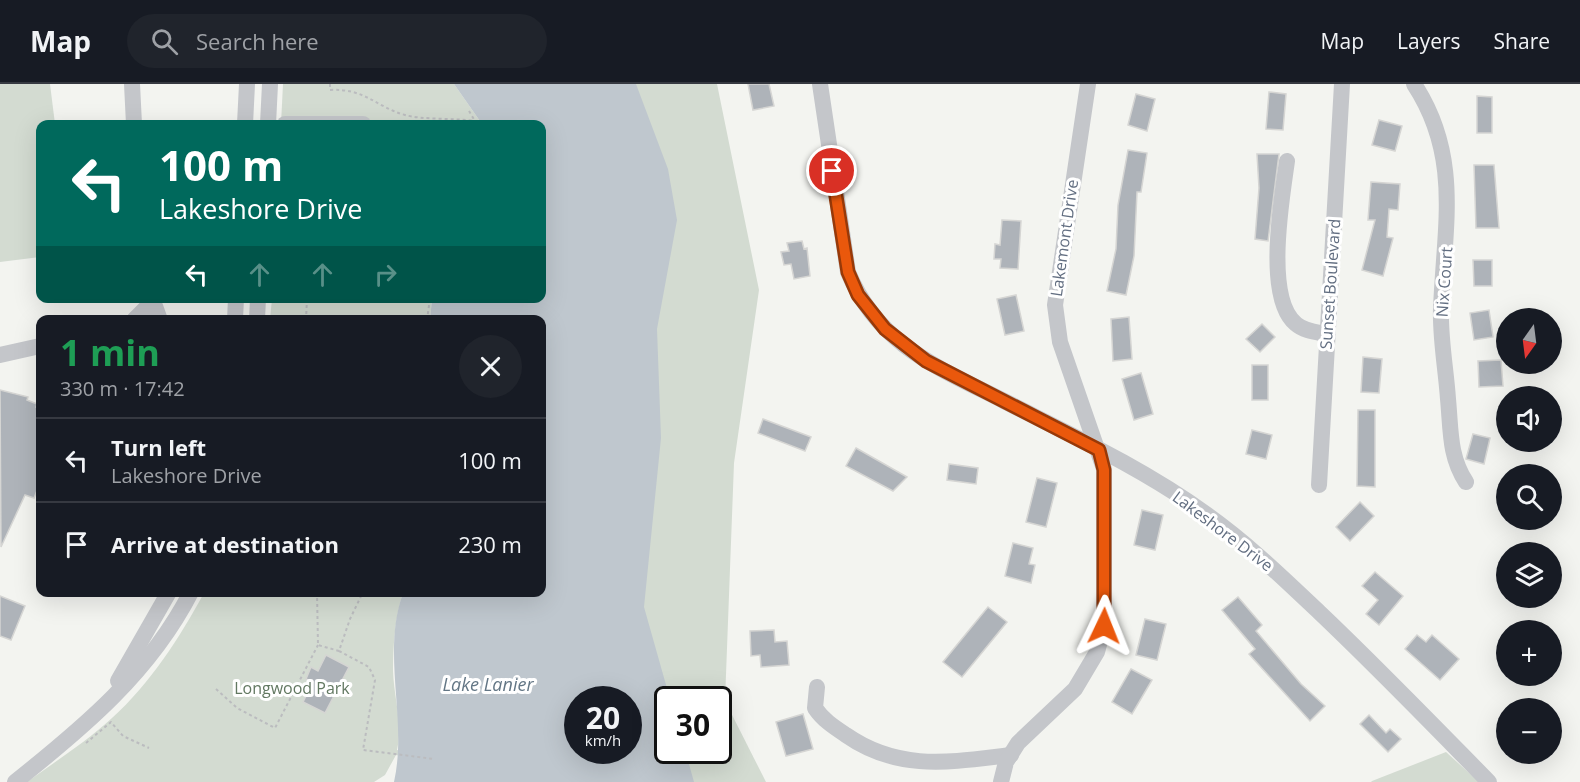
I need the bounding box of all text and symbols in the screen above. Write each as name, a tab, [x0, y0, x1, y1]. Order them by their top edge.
search box	[127, 14, 547, 68]
text: Map	[30, 22, 91, 60]
icon: search	[148, 25, 181, 58]
text: Search here	[196, 26, 319, 56]
text: Map	[1321, 27, 1364, 55]
text: Layers	[1397, 27, 1461, 55]
text: Share	[1494, 27, 1550, 55]
text: 100 m	[159, 136, 283, 193]
icon: left	[60, 144, 138, 222]
pin	[806, 145, 857, 196]
icon: arrive	[815, 154, 848, 187]
street label: Lakemont Drive	[1045, 178, 1083, 298]
text: Lakeshore Drive	[159, 190, 362, 227]
street label: Sunset Boulevard	[1314, 218, 1346, 350]
street label: Nix Court	[1431, 246, 1457, 318]
icon: left	[180, 258, 213, 291]
icon: ahead	[243, 258, 276, 291]
icon: ahead	[306, 258, 339, 291]
icon: right	[369, 258, 402, 291]
north arrow	[1496, 308, 1562, 374]
map controls	[1496, 308, 1562, 764]
text: 1 min	[60, 328, 160, 377]
button: close	[459, 335, 522, 398]
text: 330 m · 17:42	[60, 375, 185, 402]
button: sound	[1496, 386, 1562, 452]
text: Turn left	[111, 432, 206, 462]
icon: left	[60, 444, 93, 477]
text: 100 m	[458, 445, 522, 475]
text: Lakeshore Drive	[111, 462, 262, 489]
button: search	[1496, 464, 1562, 530]
street label: Lakeshore Drive	[1168, 486, 1278, 576]
icon: arrive	[60, 528, 93, 561]
text: Arrive at destination	[111, 529, 339, 559]
text: 230 m	[458, 529, 522, 559]
button: layers	[1496, 542, 1562, 608]
position arrow	[1072, 594, 1136, 658]
button: +	[1496, 620, 1562, 686]
water label: Lake Lanier	[442, 672, 534, 696]
park label: Longwood Park	[234, 677, 350, 699]
speed limit sign: 30	[654, 686, 732, 764]
text: 20	[586, 697, 620, 738]
button: −	[1496, 698, 1562, 764]
text: km/h	[585, 730, 621, 750]

